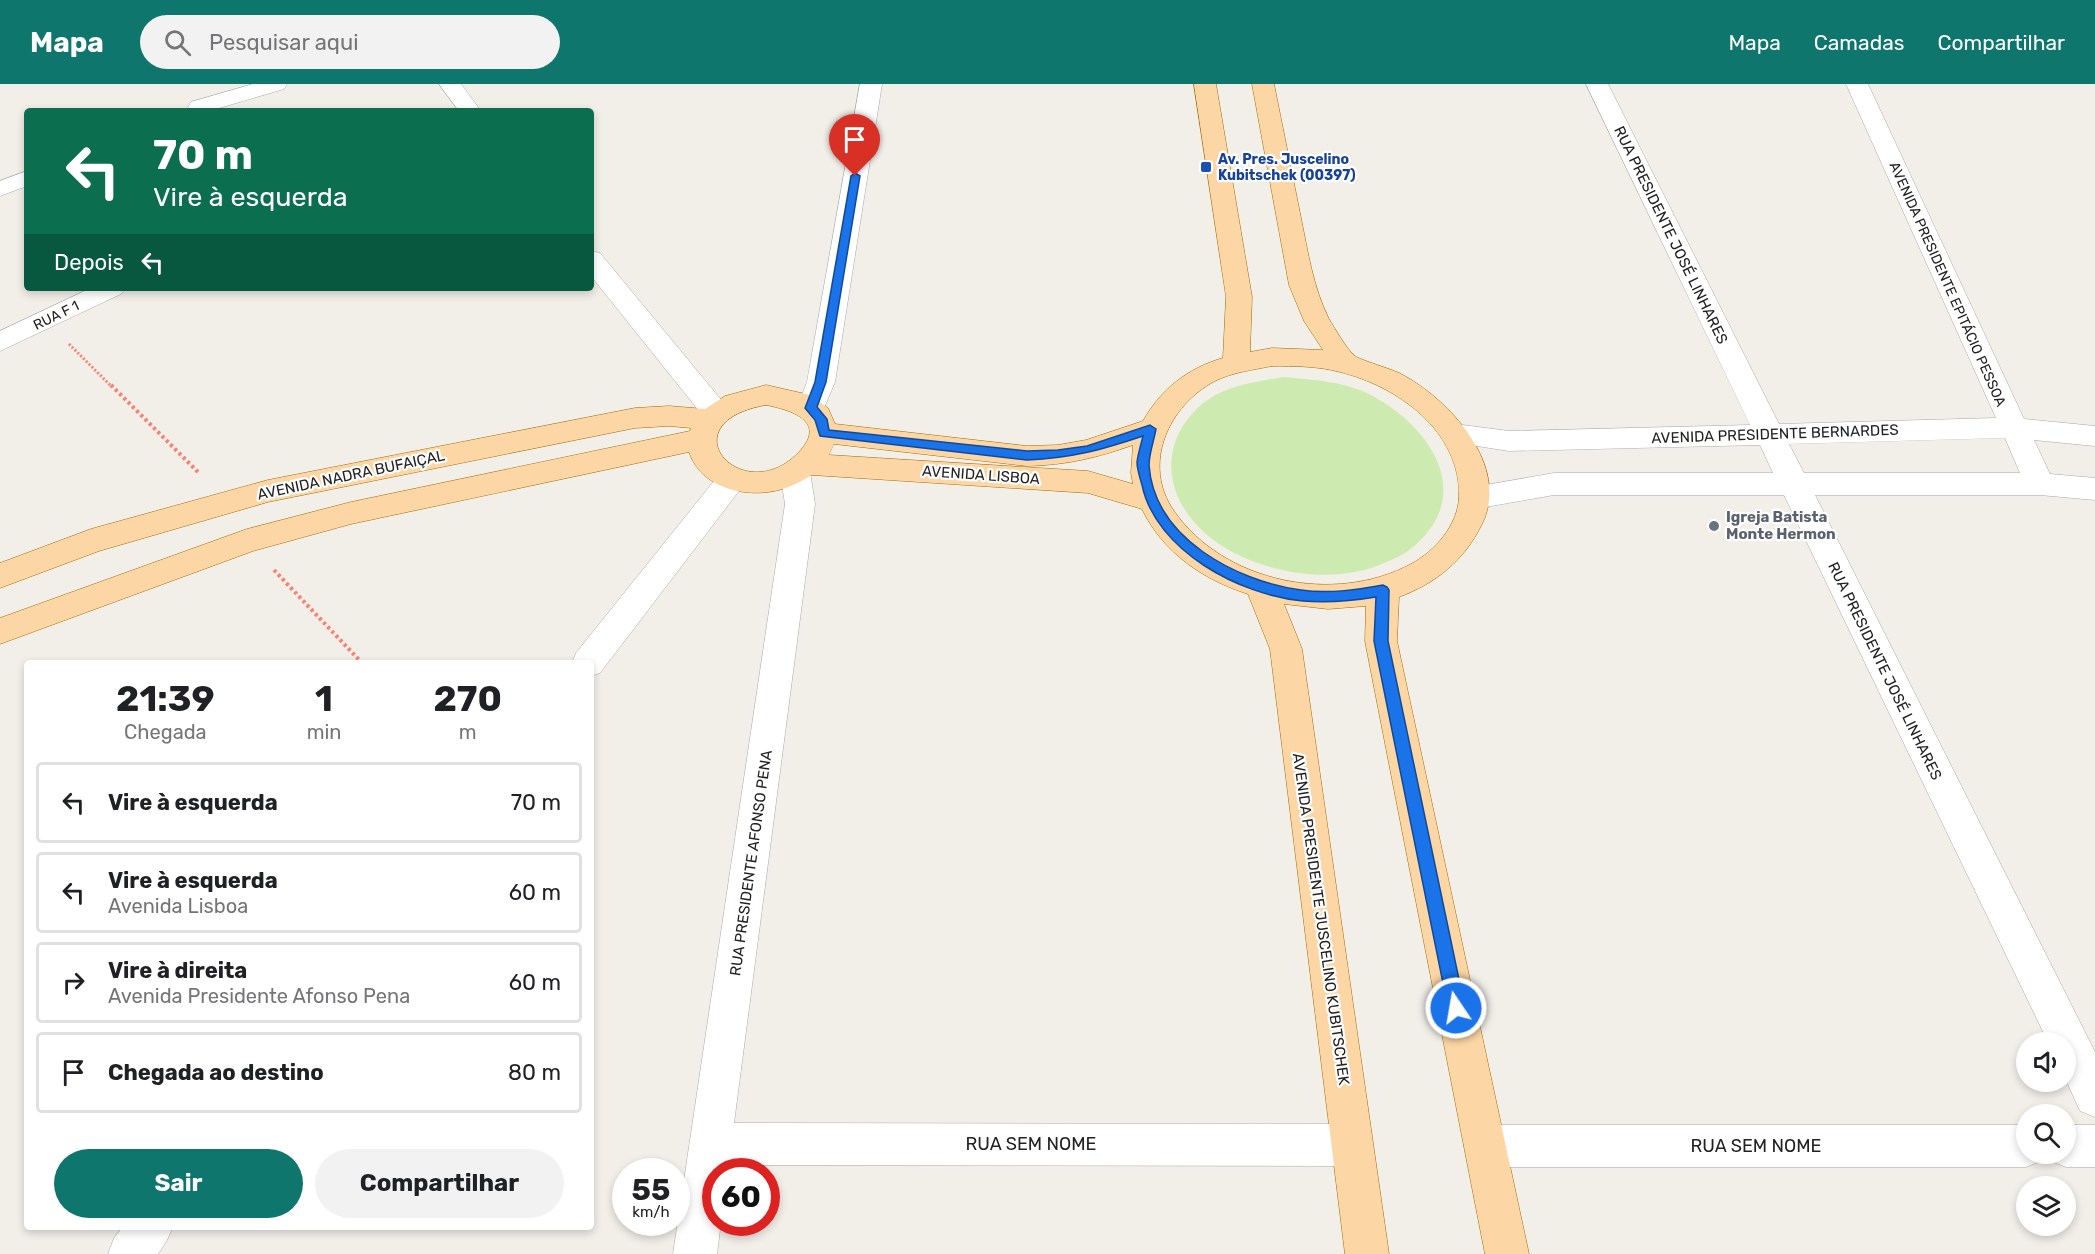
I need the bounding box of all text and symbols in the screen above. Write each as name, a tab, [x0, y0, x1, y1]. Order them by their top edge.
search box	[140, 15, 560, 69]
text: Mapa	[30, 26, 104, 59]
icon: search	[161, 26, 194, 59]
text: Pesquisar aqui	[209, 29, 359, 56]
text: Mapa	[1728, 30, 1781, 55]
text: Camadas	[1814, 30, 1904, 55]
text: Compartilhar	[1937, 30, 2065, 55]
pin	[829, 114, 880, 176]
icon: arrive	[838, 123, 871, 156]
street label: RUA PRESIDENTE JOSÉ LINHARES	[1610, 123, 1732, 347]
text: 70 m	[153, 130, 253, 180]
icon: left	[54, 132, 132, 210]
place label: Av. Pres. Juscelino Kubitschek (00397)	[1218, 151, 1356, 184]
street label: AVENIDA PRESIDENTE EPITÁCIO PESSOA	[1886, 159, 2011, 410]
marker: Av. Pres. Juscelino Kubitschek (00397)	[1199, 160, 1213, 174]
text: Vire à esquerda	[153, 181, 348, 213]
icon: left	[136, 246, 169, 279]
text: Depois	[54, 249, 124, 276]
street label: RUA F 1	[31, 297, 82, 334]
street label: AVENIDA PRESIDENTE BERNARDES	[1651, 421, 1899, 447]
street label: AVENIDA NADRA BUFAIÇAL	[256, 446, 447, 504]
street label: AVENIDA LISBOA	[921, 462, 1041, 488]
place label: Igreja Batista Monte Hermon	[1726, 508, 1836, 543]
marker: Igreja Batista Monte Hermon	[1707, 519, 1721, 533]
street label: RUA PRESIDENTE JOSÉ LINHARES	[1824, 559, 1946, 783]
text: 21:39	[116, 677, 215, 720]
text: 1	[315, 677, 333, 720]
text: 270	[433, 677, 502, 720]
text: Chegada	[124, 720, 207, 744]
text: min	[307, 720, 341, 744]
text: m	[459, 720, 477, 744]
street label: RUA PRESIDENTE AFONSO PENA	[726, 749, 776, 977]
street label: AVENIDA PRESIDENTE JUSCELINO KUBITSCHEK	[1289, 752, 1353, 1086]
icon: left	[57, 786, 90, 819]
text: Vire à esquerda	[108, 789, 278, 816]
text: 70 m	[511, 789, 561, 816]
text: Vire à esquerda	[108, 867, 278, 894]
icon: left	[57, 876, 90, 909]
text: 60 m	[509, 879, 561, 906]
text: Avenida Lisboa	[108, 894, 248, 918]
text: Vire à direita	[108, 957, 247, 984]
icon: right	[57, 966, 90, 999]
text: 60 m	[509, 969, 561, 996]
position arrow	[1424, 976, 1488, 1040]
text: Avenida Presidente Afonso Pena	[108, 984, 410, 1008]
map controls	[2016, 1032, 2076, 1236]
button: sound	[2016, 1032, 2076, 1092]
icon: arrive	[57, 1056, 90, 1089]
text: Chegada ao destino	[108, 1059, 324, 1086]
text: 80 m	[508, 1059, 561, 1086]
button: search	[2016, 1104, 2076, 1164]
street label: RUA SEM NOME	[966, 1133, 1096, 1155]
street label: RUA SEM NOME	[1691, 1135, 1821, 1157]
button: Sair	[54, 1149, 303, 1218]
button: Compartilhar	[315, 1149, 564, 1218]
speed limit sign: 60	[702, 1158, 780, 1236]
text: 55	[632, 1172, 670, 1208]
button: layers	[2016, 1176, 2076, 1236]
text: km/h	[632, 1203, 670, 1221]

